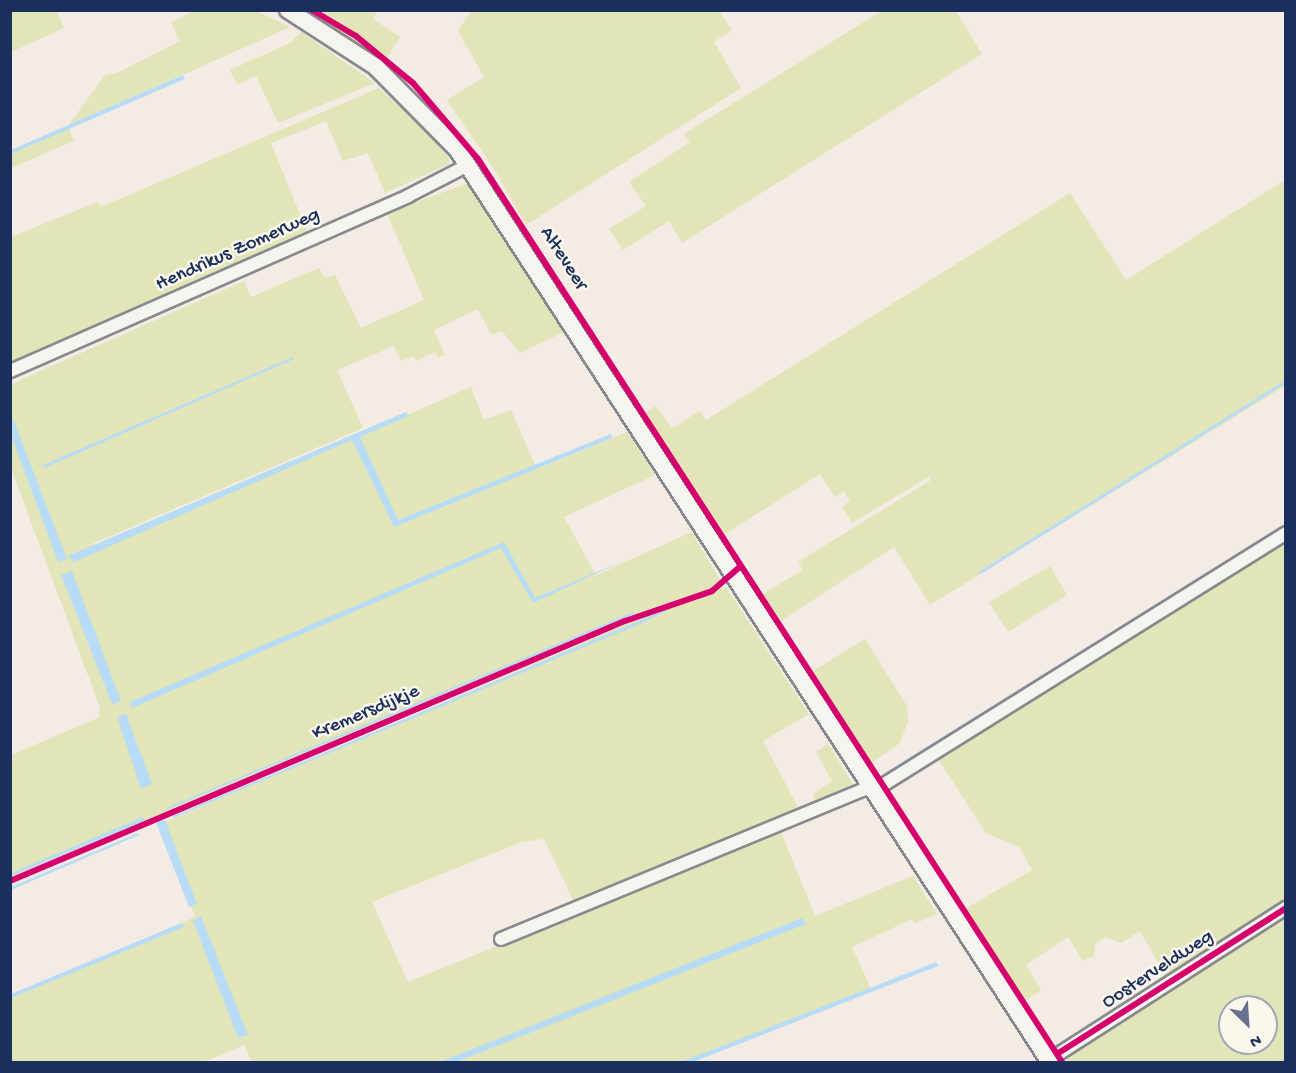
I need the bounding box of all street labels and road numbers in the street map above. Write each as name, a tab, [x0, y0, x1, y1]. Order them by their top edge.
street label: Hendrikus Zomerweg	[152, 203, 324, 297]
street label: Alteveer	[534, 223, 592, 295]
street label: Kremersdijkje	[309, 680, 423, 746]
street label: Oosterveldweg	[1098, 925, 1218, 1015]

